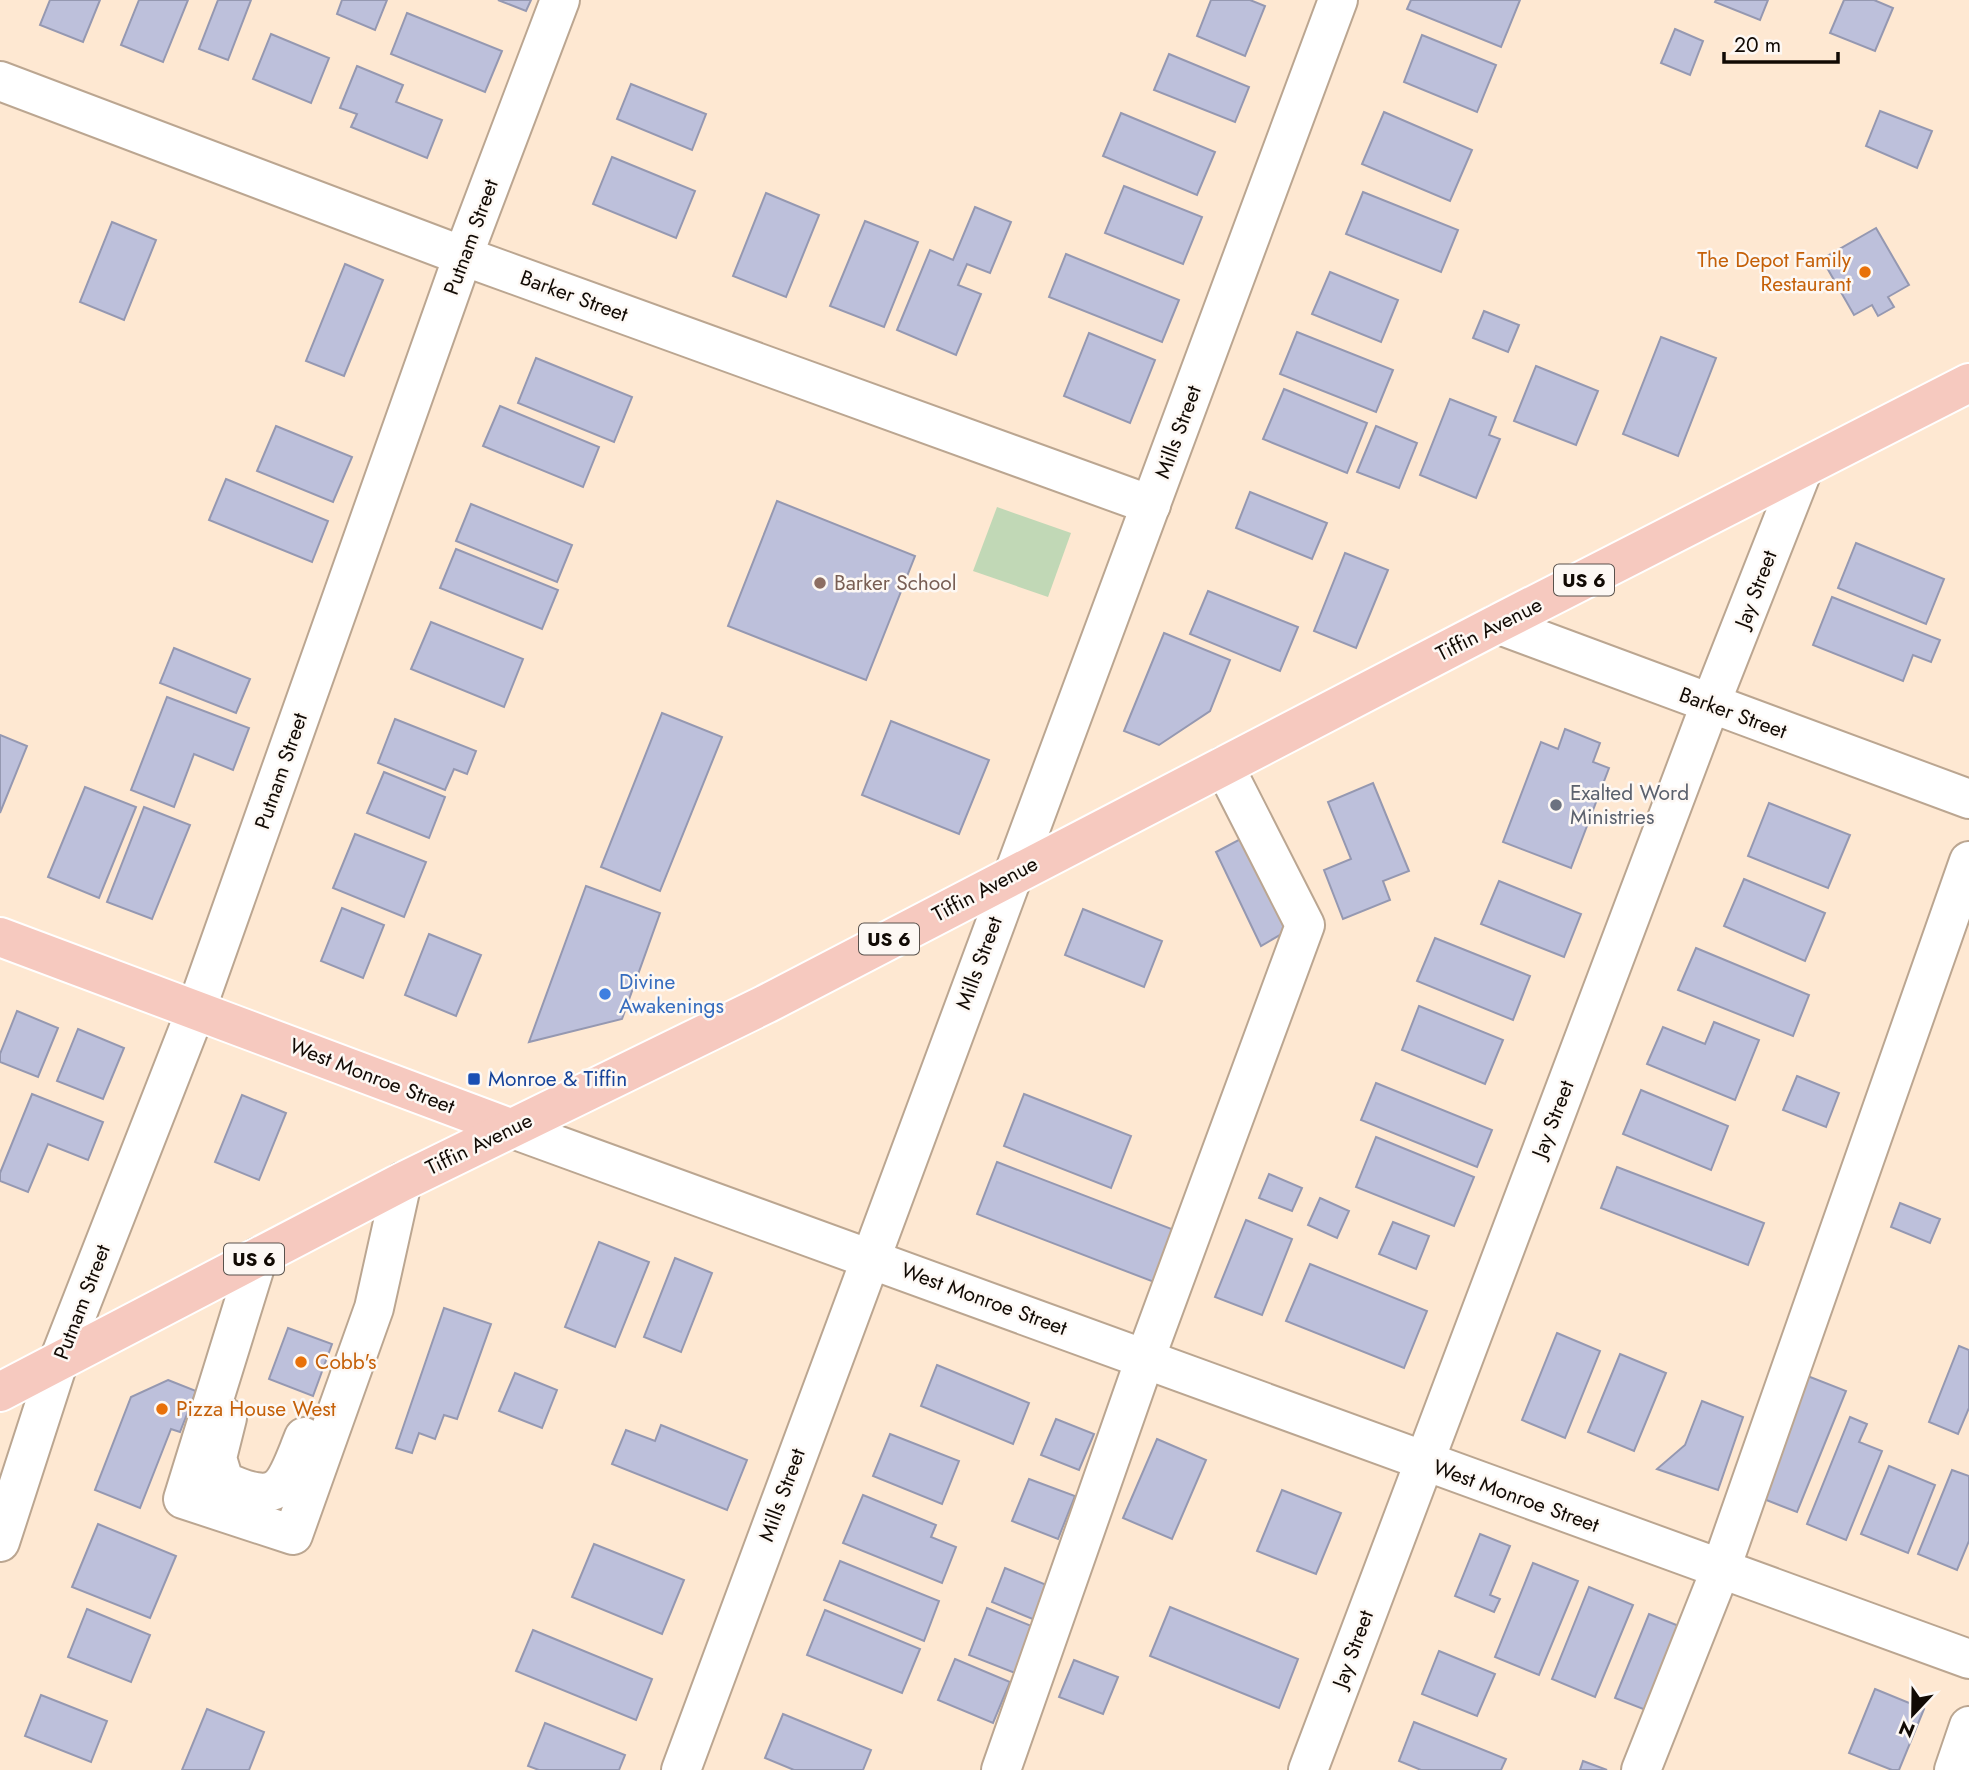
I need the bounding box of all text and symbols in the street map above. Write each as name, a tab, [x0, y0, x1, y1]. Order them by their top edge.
scale bar	[1724, 21, 1838, 65]
text: 20 m	[1734, 30, 1781, 60]
street label: Putnam Street	[436, 175, 506, 299]
place label: The Depot Family Restaurant	[1697, 245, 1852, 299]
street label: Barker Street	[516, 263, 632, 329]
marker: The Depot Family Restaurant	[1857, 264, 1873, 280]
street label: Mills Street	[1147, 381, 1209, 483]
street label: Jay Street	[1726, 546, 1784, 635]
road number: US 6	[1554, 565, 1614, 596]
place label: Barker School	[834, 568, 957, 598]
marker: Barker School	[812, 575, 828, 591]
street label: Tiffin Avenue	[1431, 589, 1547, 669]
street label: Barker Street	[1675, 680, 1791, 746]
street label: Putnam Street	[247, 709, 315, 833]
place label: Exalted Word Ministries	[1570, 778, 1689, 832]
marker: Exalted Word Ministries	[1548, 797, 1564, 813]
street label: Tiffin Avenue	[927, 849, 1043, 929]
street label: Mills Street	[948, 912, 1010, 1014]
road number: US 6	[859, 923, 919, 954]
place label: Divine Awakenings	[619, 967, 724, 1021]
marker: Divine Awakenings	[597, 986, 613, 1002]
street label: West Monroe Street	[285, 1031, 459, 1121]
place label: Monroe & Tiffin	[488, 1064, 627, 1094]
marker: Monroe & Tiffin	[466, 1071, 482, 1087]
street label: Jay Street	[1523, 1076, 1581, 1165]
street label: Tiffin Avenue	[421, 1105, 538, 1183]
street label: Putnam Street	[46, 1240, 118, 1364]
road number: US 6	[224, 1244, 284, 1274]
street label: West Monroe Street	[897, 1255, 1071, 1343]
place label: Cobb's	[315, 1347, 377, 1377]
marker: Cobb's	[293, 1354, 309, 1370]
place label: Pizza House West	[176, 1394, 336, 1424]
marker: Pizza House West	[154, 1401, 170, 1417]
street label: Mills Street	[751, 1444, 813, 1546]
street label: West Monroe Street	[1429, 1452, 1603, 1540]
street label: Jay Street	[1324, 1606, 1381, 1695]
north arrow	[1878, 1679, 1948, 1749]
text: N	[1895, 1714, 1919, 1745]

